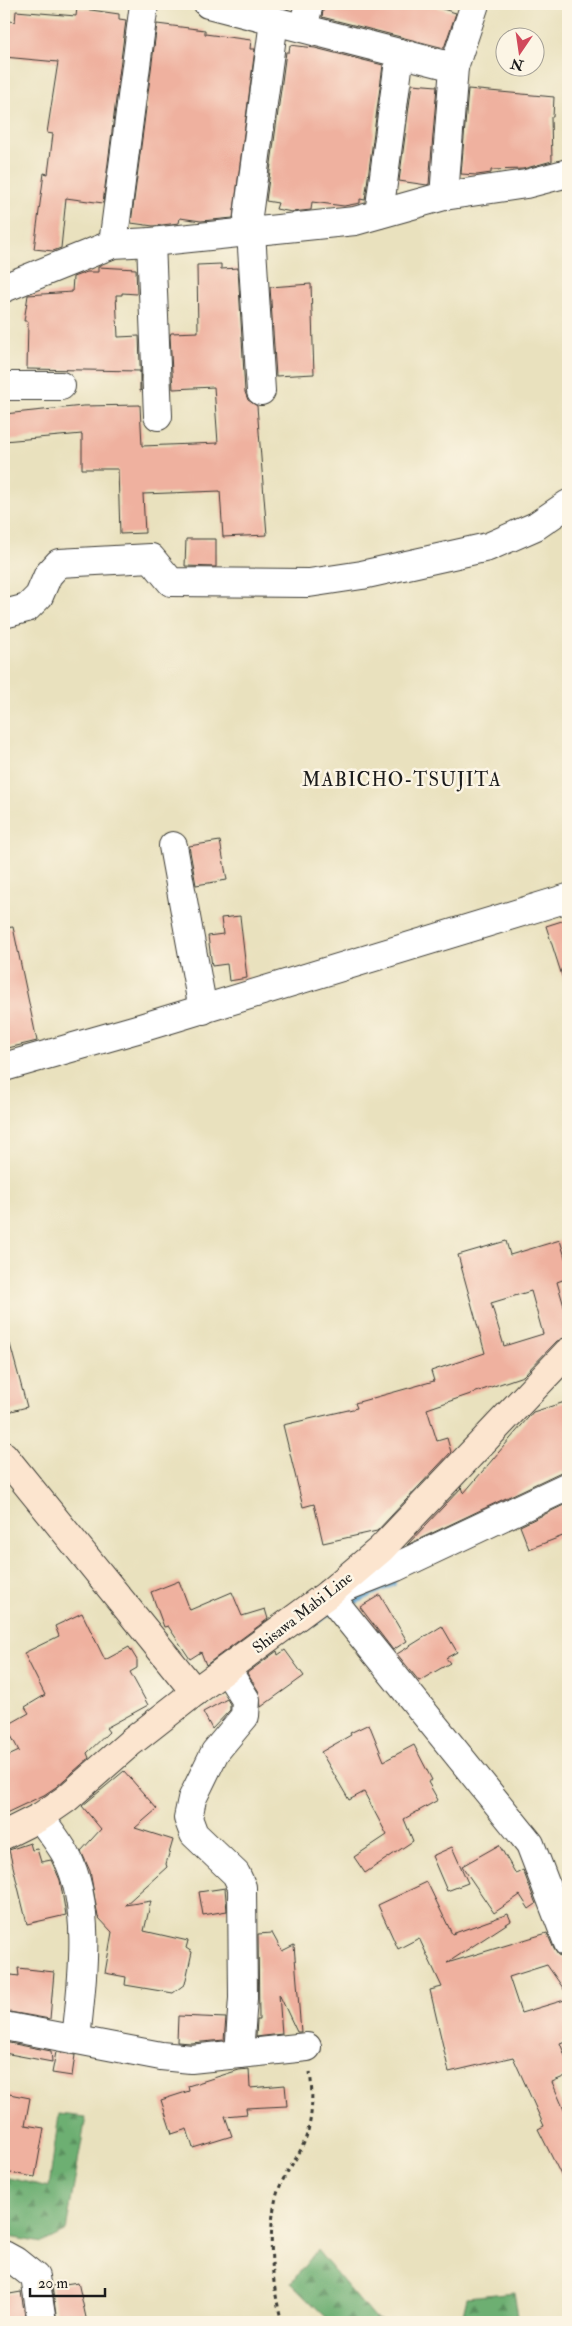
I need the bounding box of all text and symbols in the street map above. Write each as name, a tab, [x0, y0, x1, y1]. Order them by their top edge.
north arrow	[494, 28, 544, 78]
text: N	[509, 54, 526, 74]
district label: MABICHO-TSUJITA	[302, 768, 502, 792]
street label: Shisawa Mabi Line	[249, 1567, 357, 1658]
scale bar	[30, 2266, 105, 2298]
text: 20 m	[38, 2274, 68, 2293]

